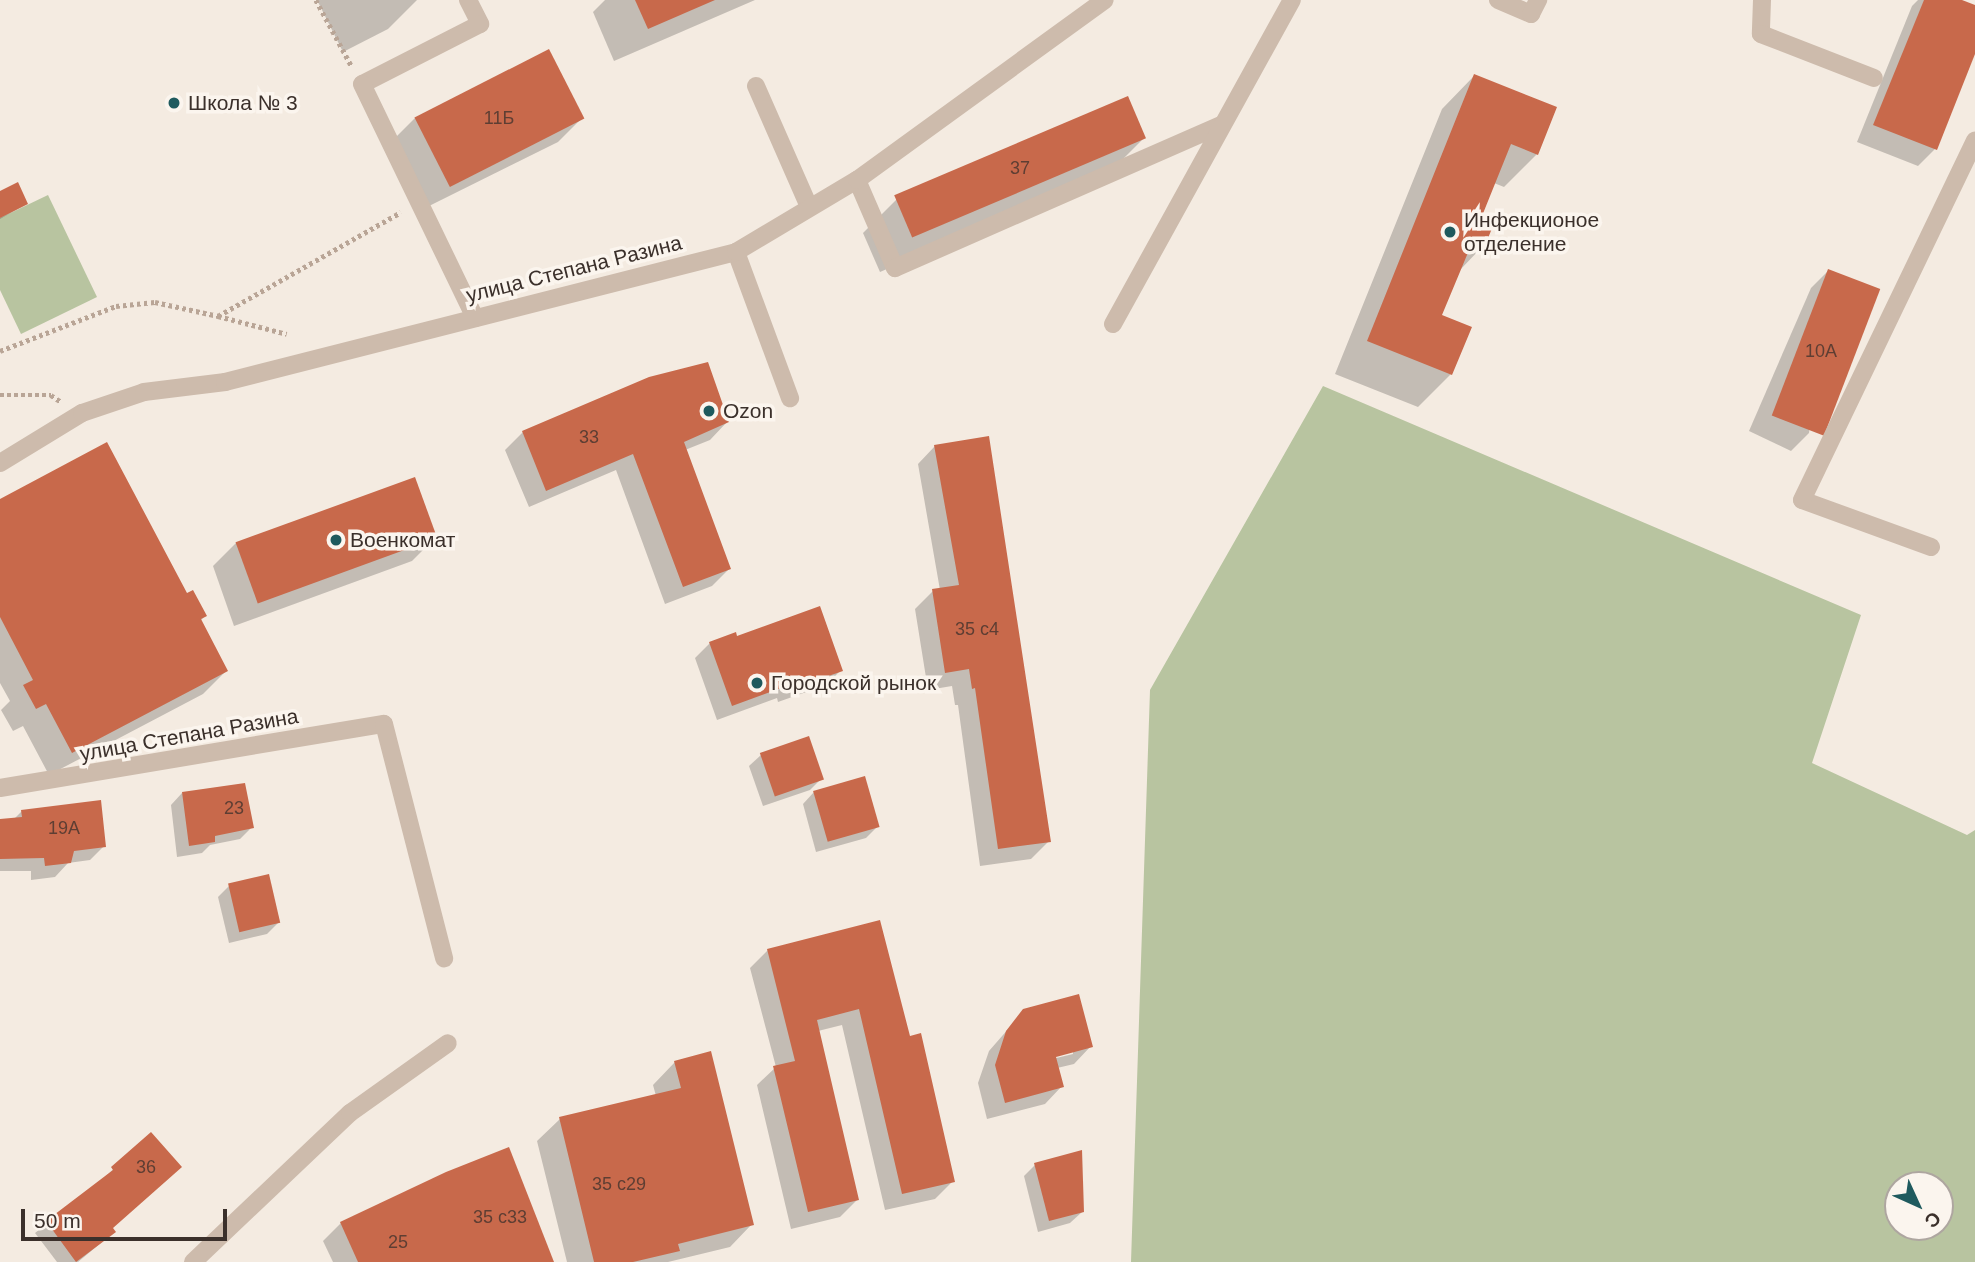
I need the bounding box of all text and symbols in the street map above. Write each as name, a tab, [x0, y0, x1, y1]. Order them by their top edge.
place label: Школа № 3	[188, 90, 298, 116]
marker: Школа № 3	[166, 95, 182, 111]
house number: 11Б	[484, 107, 514, 129]
house number: 37	[1010, 157, 1030, 179]
place label: Инфекционое отделение	[1464, 207, 1599, 257]
marker: Инфекционое отделение	[1442, 224, 1458, 240]
street label: улица Степана Разина	[464, 230, 684, 308]
house number: 10А	[1805, 340, 1837, 362]
place label: Ozon	[723, 398, 773, 424]
marker: Ozon	[701, 403, 717, 419]
house number: 33	[579, 426, 599, 448]
place label: Военкомат	[350, 527, 455, 553]
marker: Военкомат	[328, 532, 344, 548]
house number: 35 с4	[955, 618, 999, 640]
place label: Городской рынок	[771, 670, 936, 696]
marker: Городской рынок	[749, 675, 765, 691]
street label: улица Степана Разина	[78, 703, 300, 767]
house number: 23	[224, 797, 244, 819]
house number: 19А	[48, 817, 80, 839]
house number: 36	[136, 1156, 156, 1178]
north arrow	[1884, 1171, 1954, 1241]
house number: 35 с29	[592, 1173, 646, 1195]
scale bar	[24, 1196, 231, 1240]
house number: 35 с33	[473, 1206, 527, 1228]
text: С	[1921, 1208, 1945, 1232]
text: 50 m	[34, 1209, 81, 1232]
house number: 25	[388, 1231, 408, 1253]

